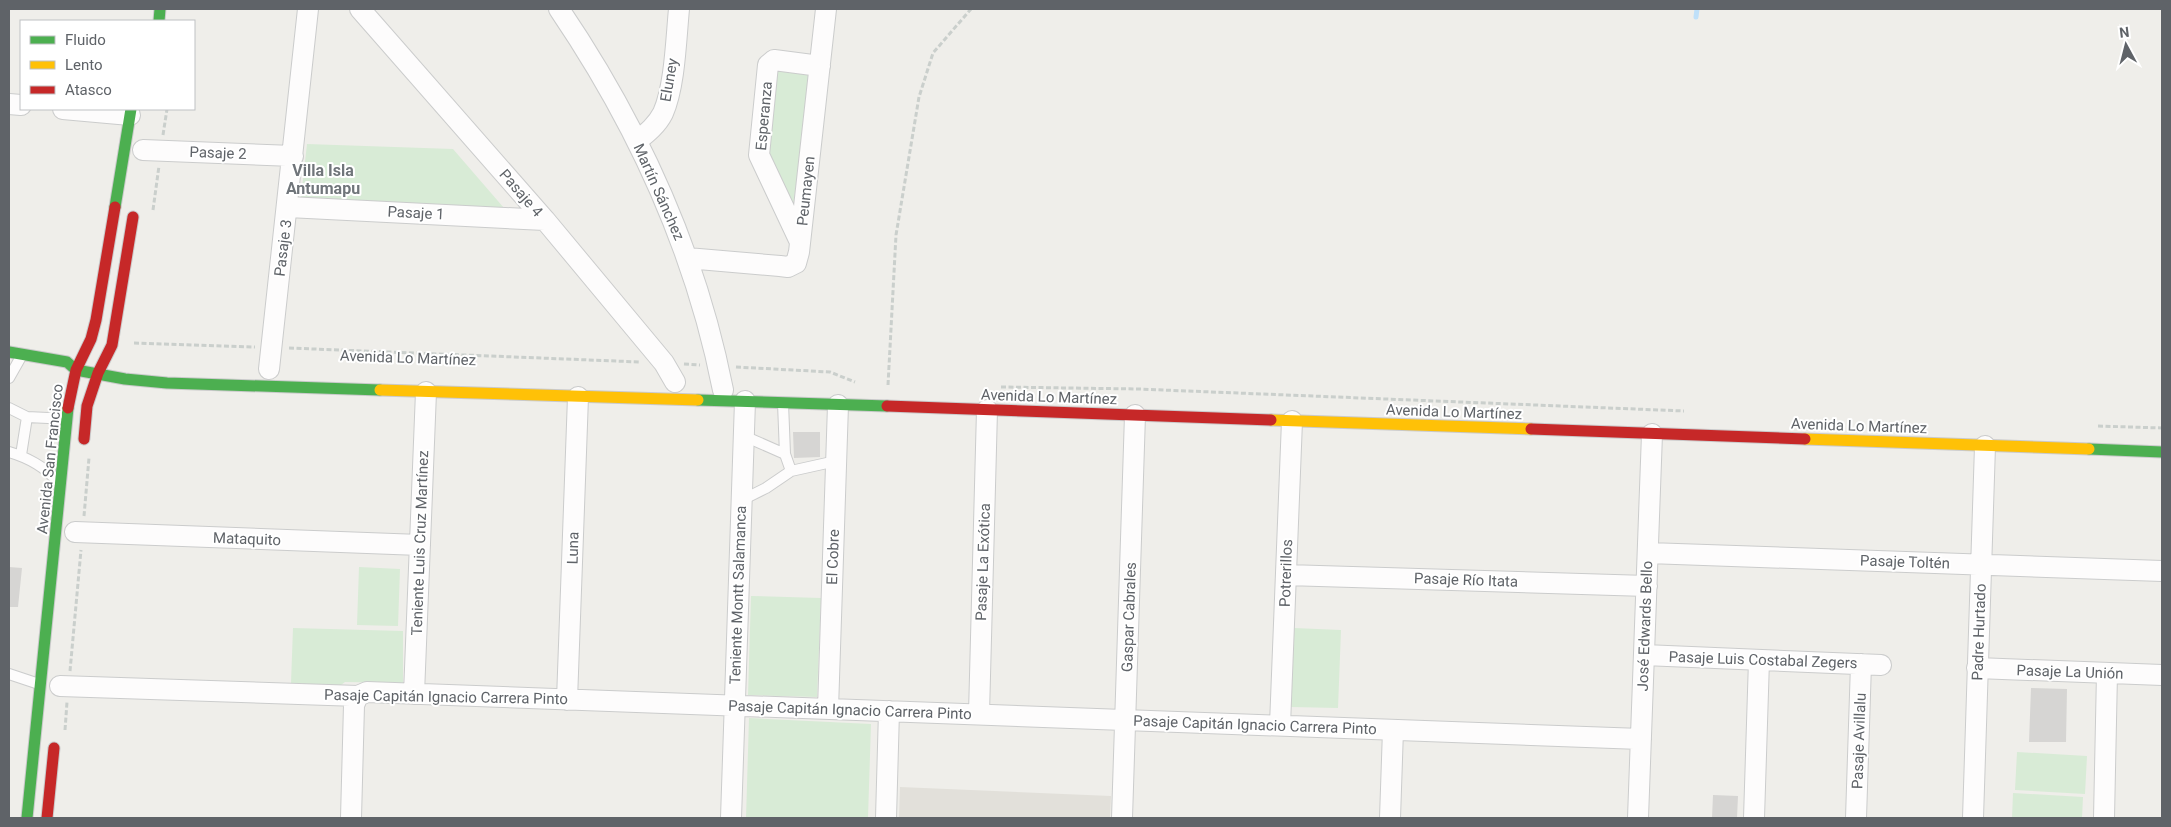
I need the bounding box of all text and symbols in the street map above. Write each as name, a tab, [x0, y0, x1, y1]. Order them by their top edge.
legend	[20, 20, 195, 110]
north arrow	[2101, 20, 2151, 70]
text: N	[2119, 24, 2130, 41]
text: Fluido	[65, 31, 106, 49]
text: Lento	[65, 56, 103, 74]
street label: Eluney	[656, 57, 682, 103]
text: Atasco	[65, 81, 112, 99]
street label: Esperanza	[752, 81, 776, 151]
street label: Martín Sánchez	[630, 141, 688, 243]
street label: Pasaje 2	[189, 143, 247, 163]
street label: Peumayen	[793, 155, 819, 227]
district label: Villa Isla Antumapu	[286, 161, 360, 198]
street label: Pasaje 4	[495, 166, 547, 221]
street label: Pasaje 1	[387, 203, 445, 223]
street label: Pasaje 3	[271, 219, 295, 277]
street label: Avenida Lo Martínez	[340, 347, 476, 369]
street label: Avenida San Francisco	[33, 383, 67, 535]
street label: Avenida Lo Martínez	[981, 386, 1117, 408]
street label: Avenida Lo Martínez	[1386, 401, 1522, 423]
street label: Avenida Lo Martínez	[1791, 415, 1927, 437]
street label: Teniente Luis Cruz Martínez	[408, 450, 432, 636]
street label: Pasaje La Exótica	[972, 503, 994, 621]
street label: Teniente Montt Salamanca	[726, 505, 750, 685]
street label: Mataquito	[213, 529, 281, 549]
street label: El Cobre	[823, 529, 843, 585]
street label: Luna	[563, 531, 583, 565]
street label: Potrerillos	[1276, 539, 1296, 607]
street label: Pasaje Toltén	[1860, 551, 1950, 573]
street label: José Edwards Bello	[1634, 560, 1656, 692]
street label: Gaspar Cabrales	[1118, 562, 1140, 672]
street label: Pasaje Río Itata	[1414, 569, 1518, 591]
street label: Padre Hurtado	[1968, 583, 1990, 681]
street label: Pasaje Luis Costabal Zegers	[1668, 648, 1858, 672]
street label: Pasaje La Unión	[2016, 661, 2124, 683]
street label: Pasaje Capitán Ignacio Carrera Pinto	[324, 686, 568, 708]
street label: Pasaje Avillalu	[1848, 693, 1870, 789]
street label: Pasaje Capitán Ignacio Carrera Pinto	[728, 697, 972, 723]
street label: Pasaje Capitán Ignacio Carrera Pinto	[1133, 712, 1377, 738]

